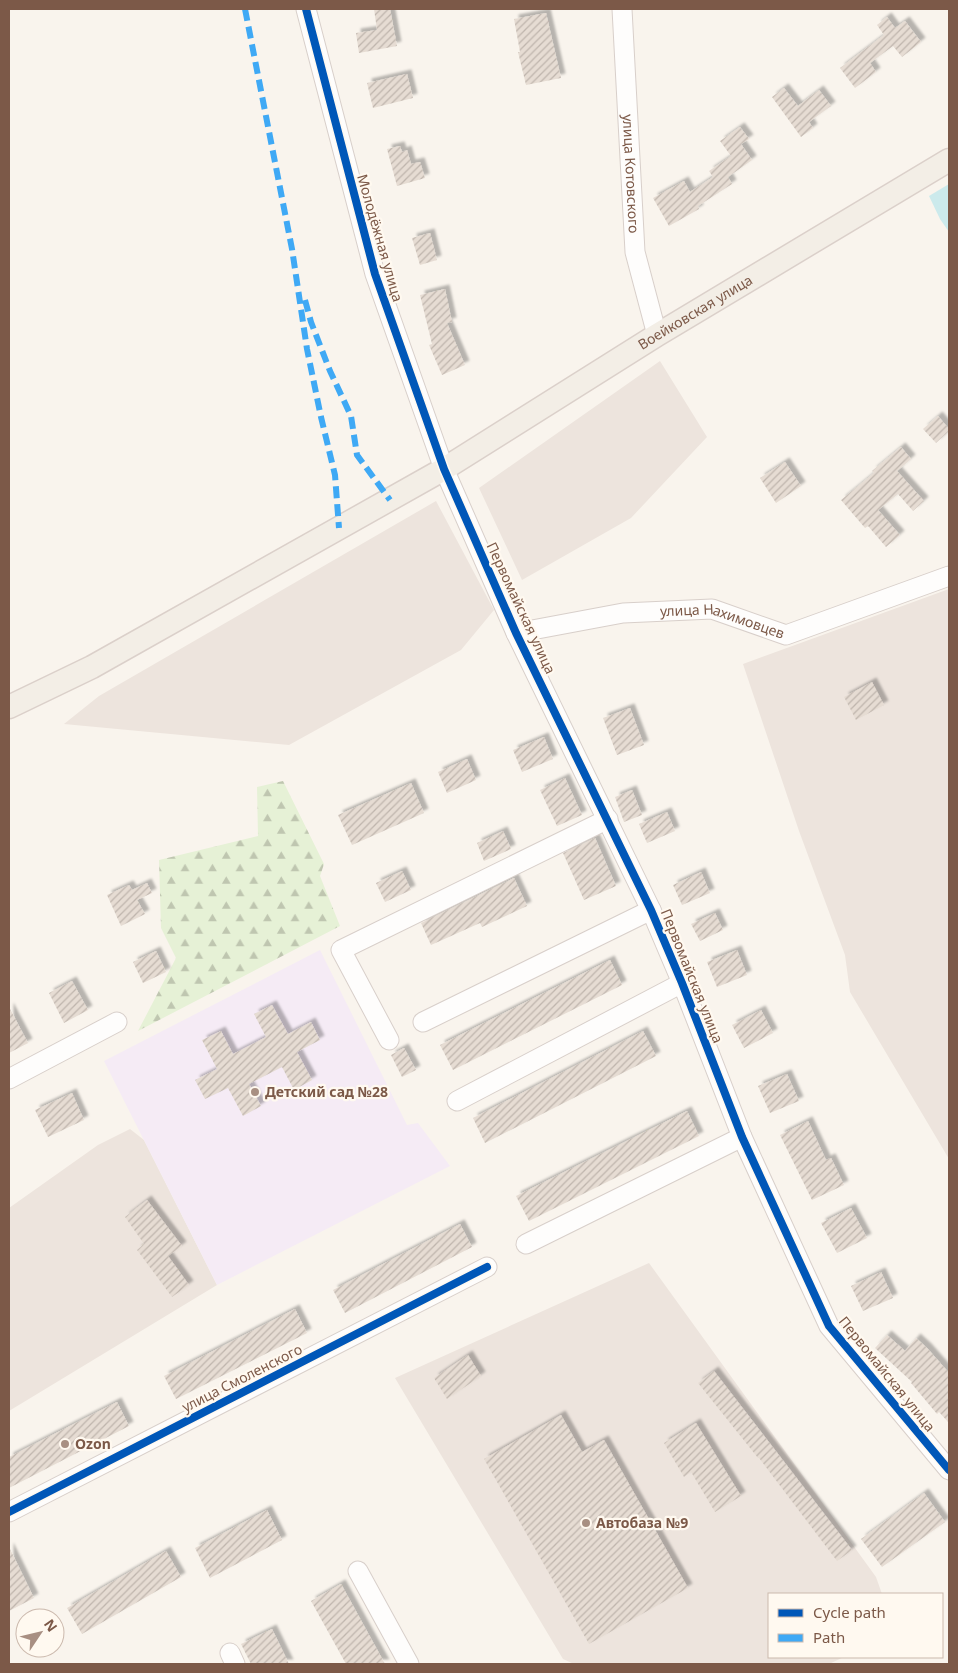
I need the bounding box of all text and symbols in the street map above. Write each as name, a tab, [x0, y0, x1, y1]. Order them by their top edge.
street label: улица Котовского	[619, 114, 644, 234]
street label: Молодёжная улица	[353, 172, 408, 304]
street label: Воейковская улица	[634, 270, 756, 354]
street label: Первомайская улица	[483, 539, 560, 677]
street label: улица Нахимовцев	[659, 599, 787, 643]
street label: Первомайская улица	[657, 906, 728, 1046]
place label: Детский сад №28	[265, 1082, 388, 1101]
marker: Детский сад №28	[249, 1086, 261, 1098]
street label: Первомайская улица	[835, 1312, 940, 1435]
street label: улица Смоленского	[178, 1339, 305, 1416]
place label: Ozon	[75, 1434, 111, 1453]
marker: Ozon	[59, 1438, 71, 1450]
place label: Автобаза №9	[596, 1513, 688, 1532]
marker: Автобаза №9	[580, 1517, 592, 1529]
legend	[768, 1593, 943, 1658]
text: Cycle path	[813, 1602, 886, 1622]
north arrow	[15, 1608, 65, 1658]
text: N	[40, 1615, 62, 1635]
text: Path	[813, 1627, 845, 1647]

